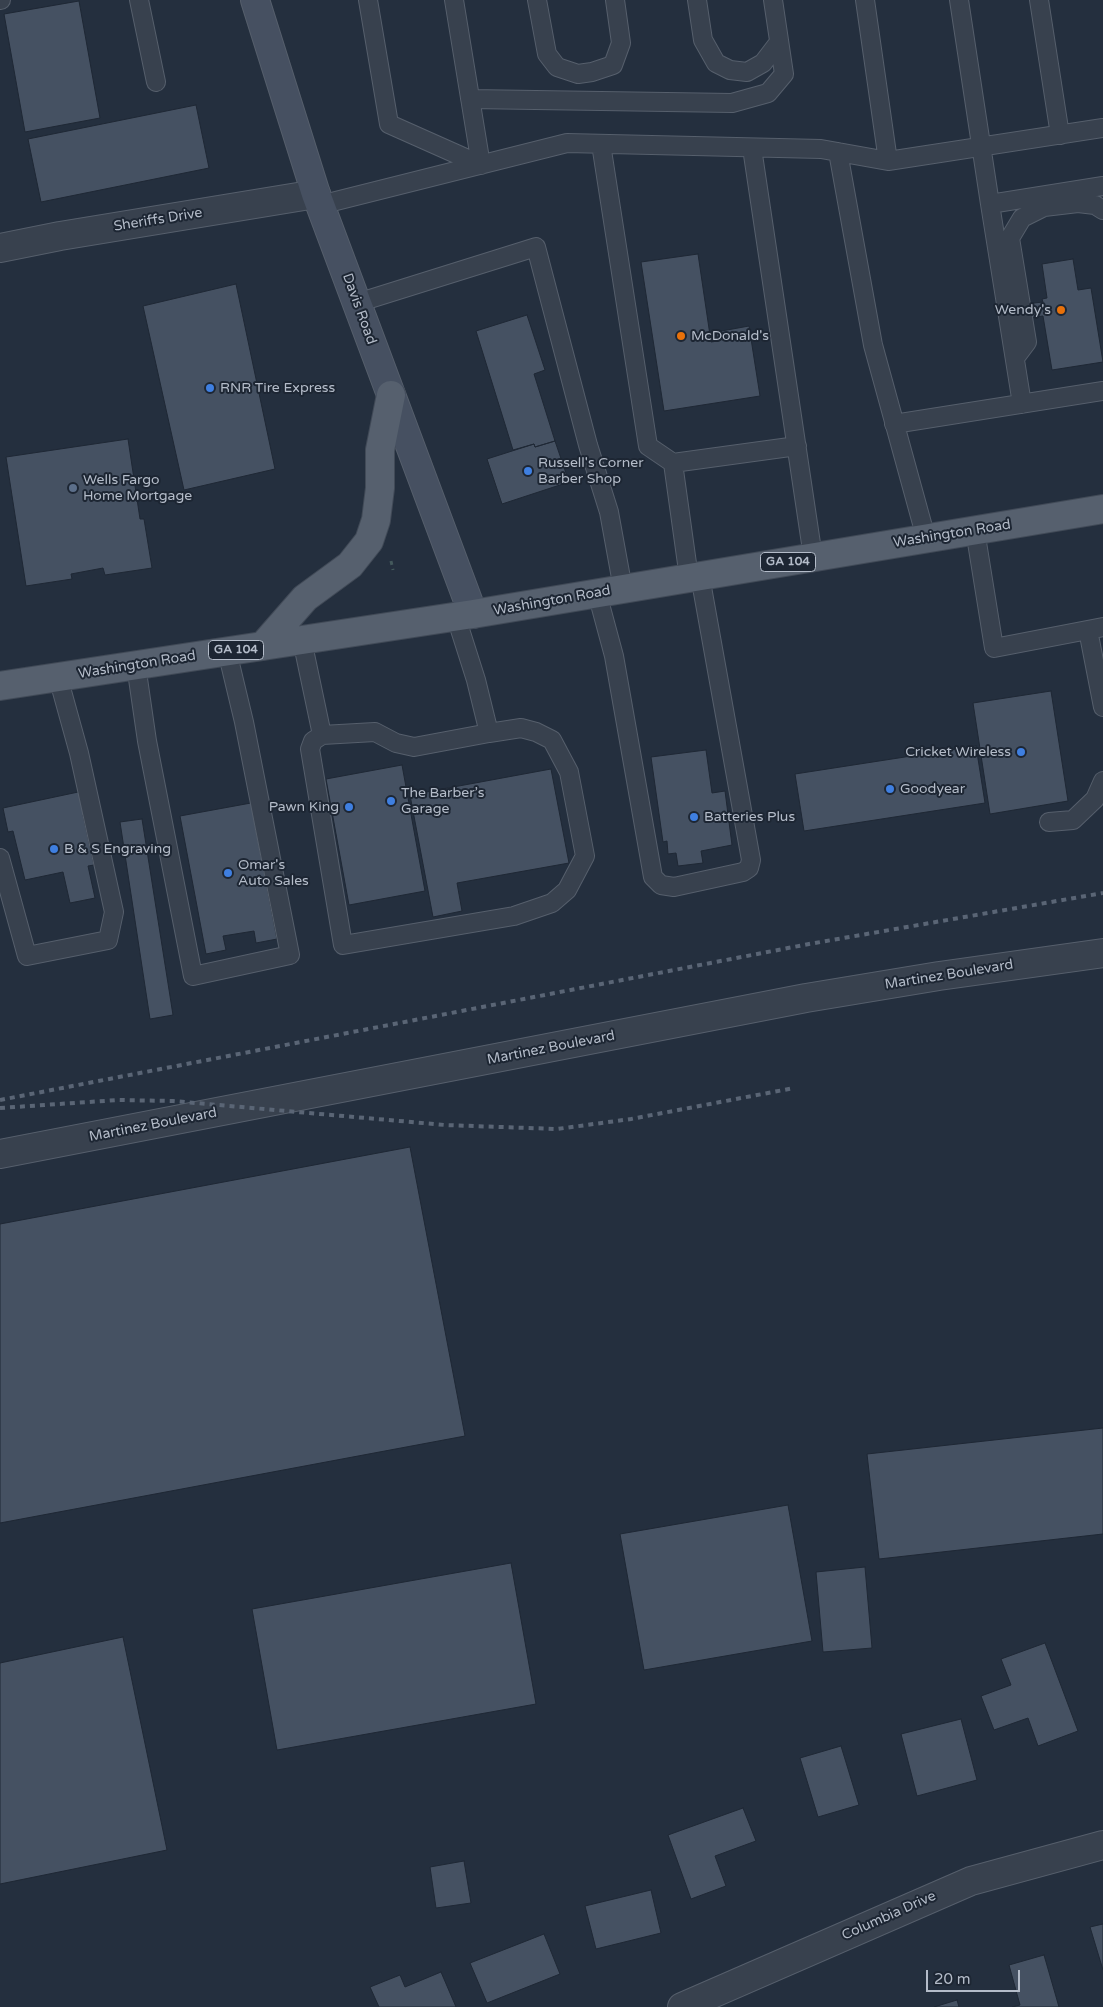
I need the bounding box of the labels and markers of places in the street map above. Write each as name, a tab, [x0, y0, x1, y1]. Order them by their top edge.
place label: Wendy's	[995, 302, 1051, 318]
marker: Wendy's	[1055, 304, 1067, 316]
place label: McDonald's	[691, 328, 769, 344]
marker: McDonald's	[675, 330, 687, 342]
place label: RNR Tire Express	[220, 380, 335, 396]
marker: RNR Tire Express	[204, 382, 216, 394]
place label: Russell's Corner Barber Shop	[538, 455, 643, 488]
marker: Russell's Corner Barber Shop	[522, 465, 534, 477]
place label: Wells Fargo Home Mortgage	[83, 472, 192, 504]
marker: Wells Fargo Home Mortgage	[67, 482, 79, 494]
place label: Cricket Wireless	[905, 744, 1011, 760]
marker: Cricket Wireless	[1015, 746, 1027, 758]
place label: Goodyear	[900, 781, 965, 797]
marker: Goodyear	[884, 783, 896, 795]
place label: The Barber’s Garage	[401, 785, 484, 818]
marker: The Barber’s Garage	[385, 795, 397, 807]
place label: Pawn King	[269, 799, 339, 815]
marker: Pawn King	[343, 801, 355, 813]
place label: Batteries Plus	[704, 809, 795, 825]
marker: Batteries Plus	[688, 811, 700, 823]
place label: B & S Engraving	[64, 841, 171, 857]
marker: B & S Engraving	[48, 843, 60, 855]
place label: Omar's Auto Sales	[238, 857, 309, 890]
marker: Omar's Auto Sales	[222, 867, 234, 879]

